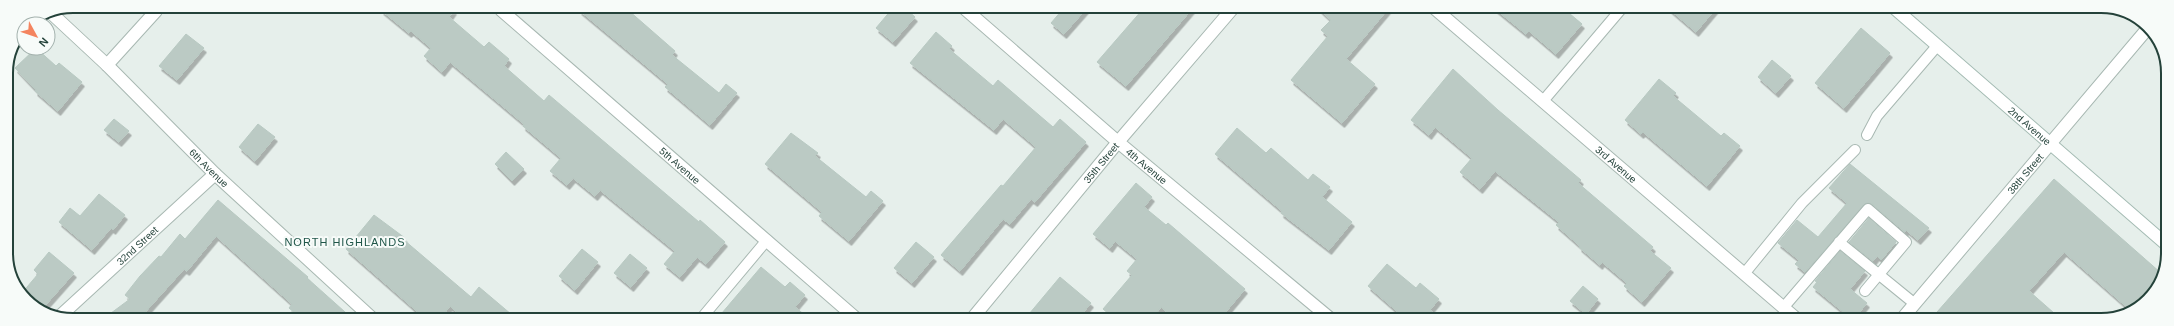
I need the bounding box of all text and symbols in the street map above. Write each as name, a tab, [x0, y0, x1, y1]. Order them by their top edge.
north arrow	[16, 16, 56, 56]
text: N	[36, 36, 51, 49]
street label: 2nd Avenue	[2006, 105, 2053, 148]
street label: 35th Street	[1081, 140, 1121, 185]
street label: 3rd Avenue	[1593, 144, 1639, 185]
street label: 5th Avenue	[657, 145, 702, 187]
street label: 4th Avenue	[1124, 146, 1169, 187]
street label: 6th Avenue	[187, 147, 231, 190]
street label: 38th Street	[2005, 151, 2046, 196]
street label: 32nd Street	[115, 224, 160, 267]
district label: NORTH HIGHLANDS	[284, 236, 406, 248]

